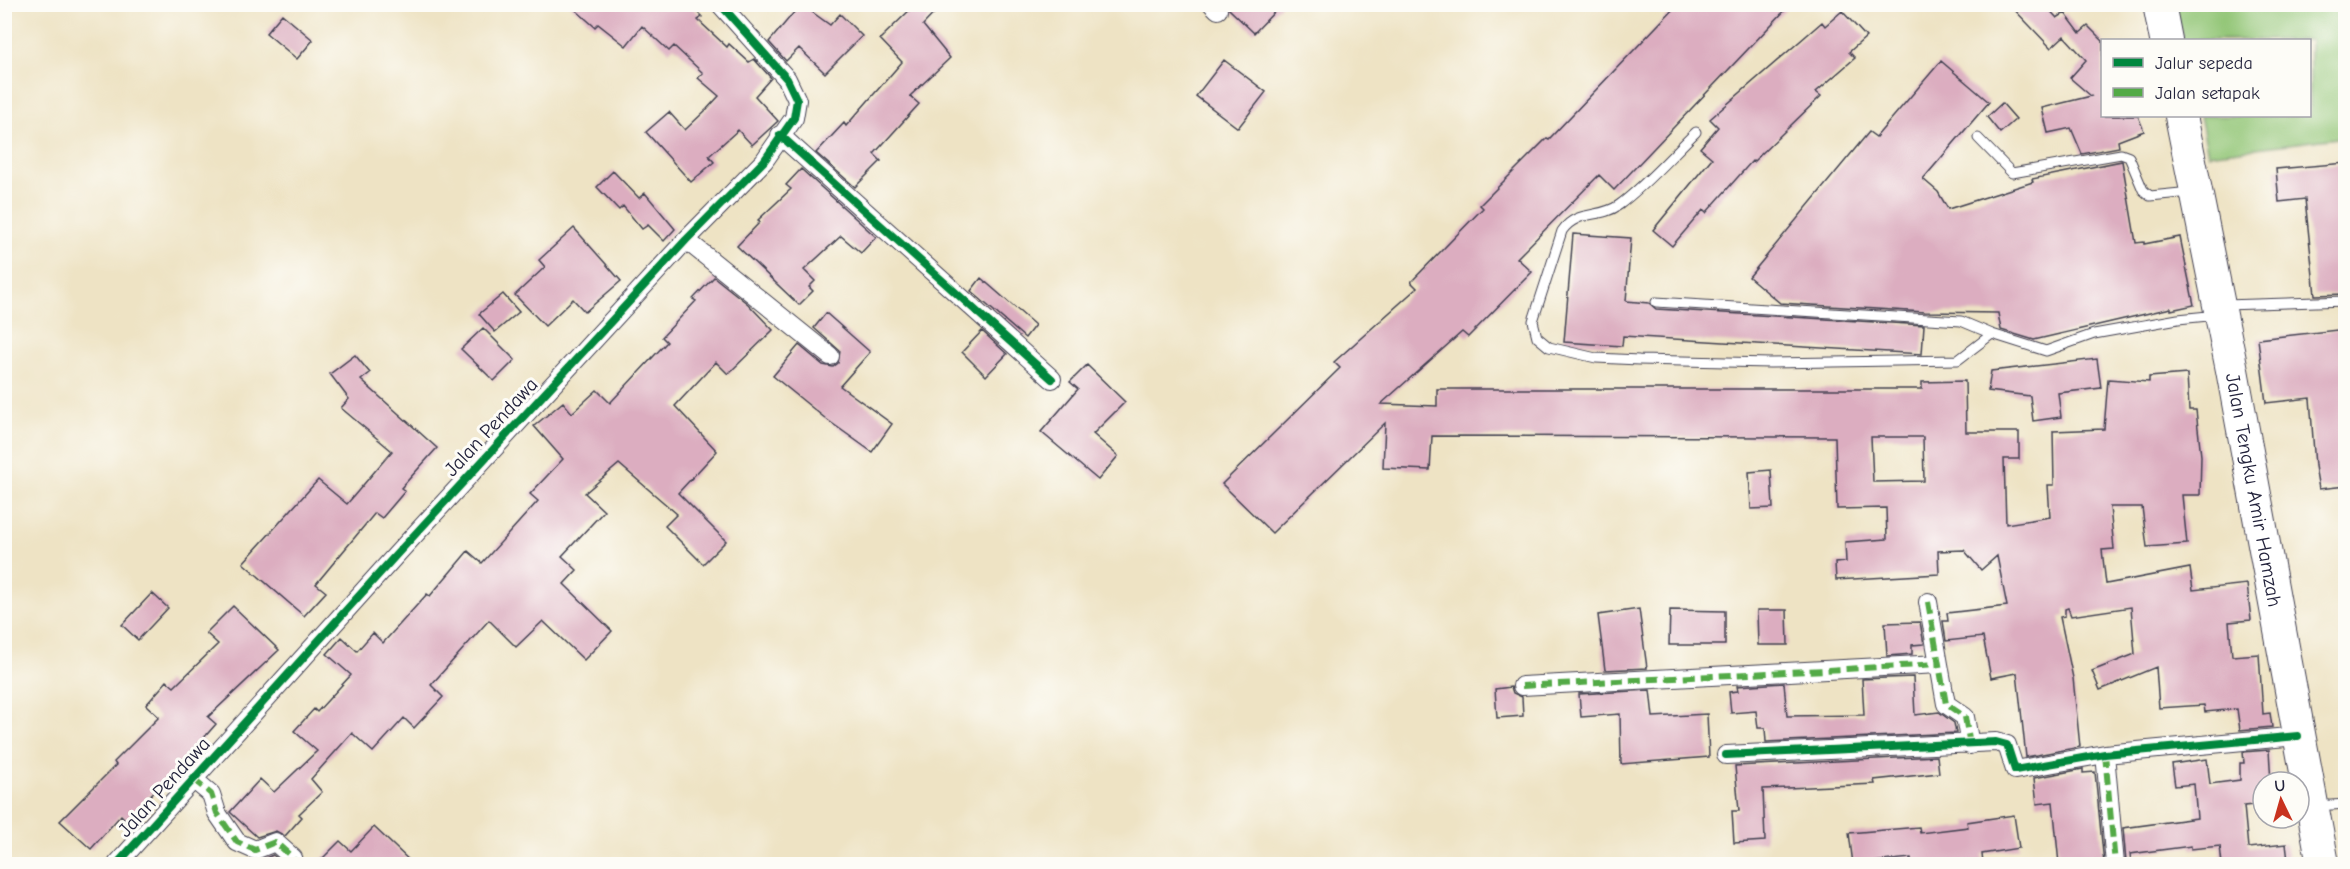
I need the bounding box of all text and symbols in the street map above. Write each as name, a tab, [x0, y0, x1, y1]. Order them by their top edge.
legend	[2101, 39, 2311, 117]
text: Jalur sepeda	[2155, 53, 2253, 74]
text: Jalan setapak	[2155, 83, 2260, 104]
street label: Jalan Tengku Amir Hamzah	[2221, 371, 2287, 609]
street label: Jalan Pendawa	[440, 373, 542, 481]
street label: Jalan Pendawa	[113, 732, 215, 842]
north arrow	[2251, 770, 2311, 830]
text: U	[2274, 777, 2286, 795]

